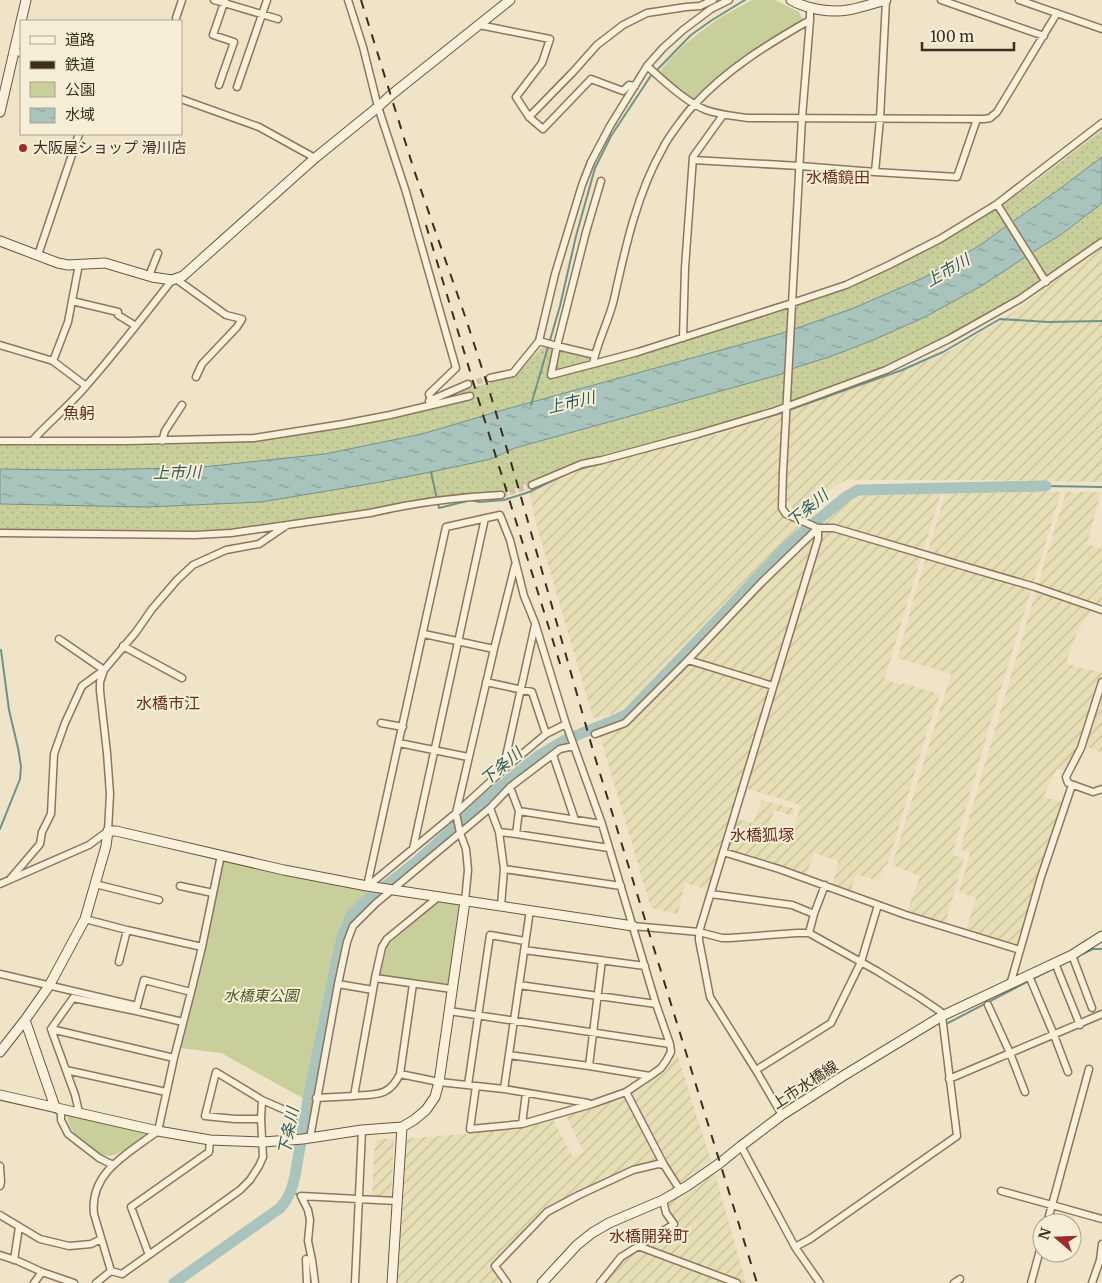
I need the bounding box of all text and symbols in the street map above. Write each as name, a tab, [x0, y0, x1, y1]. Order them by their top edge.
legend	[20, 20, 182, 135]
scale bar	[922, 20, 1014, 52]
text: 100 m	[930, 27, 974, 46]
text: 道路	[65, 30, 95, 49]
text: 鉄道	[65, 55, 95, 74]
text: 公園	[65, 80, 95, 99]
text: 水域	[65, 105, 95, 124]
place label: 大阪屋ショップ 滑川店	[33, 138, 187, 157]
marker: 大阪屋ショップ 滑川店	[17, 142, 29, 154]
district label: 水橋鏡田	[806, 167, 870, 187]
water label: 上市川	[921, 248, 975, 291]
water label: 上市川	[545, 386, 599, 417]
district label: 魚躬	[63, 403, 95, 423]
water label: 上市川	[153, 462, 203, 482]
water label: 下条川	[782, 484, 833, 531]
district label: 水橋市江	[136, 693, 200, 713]
water label: 下条川	[476, 742, 527, 789]
district label: 水橋狐塚	[730, 825, 794, 845]
park label: 水橋東公園	[223, 986, 300, 1005]
street label: 上市水橋線	[768, 1056, 841, 1113]
water label: 下条川	[274, 1104, 303, 1156]
north arrow	[1032, 1213, 1082, 1263]
district label: 水橋開発町	[609, 1226, 689, 1246]
text: N	[1034, 1226, 1055, 1242]

